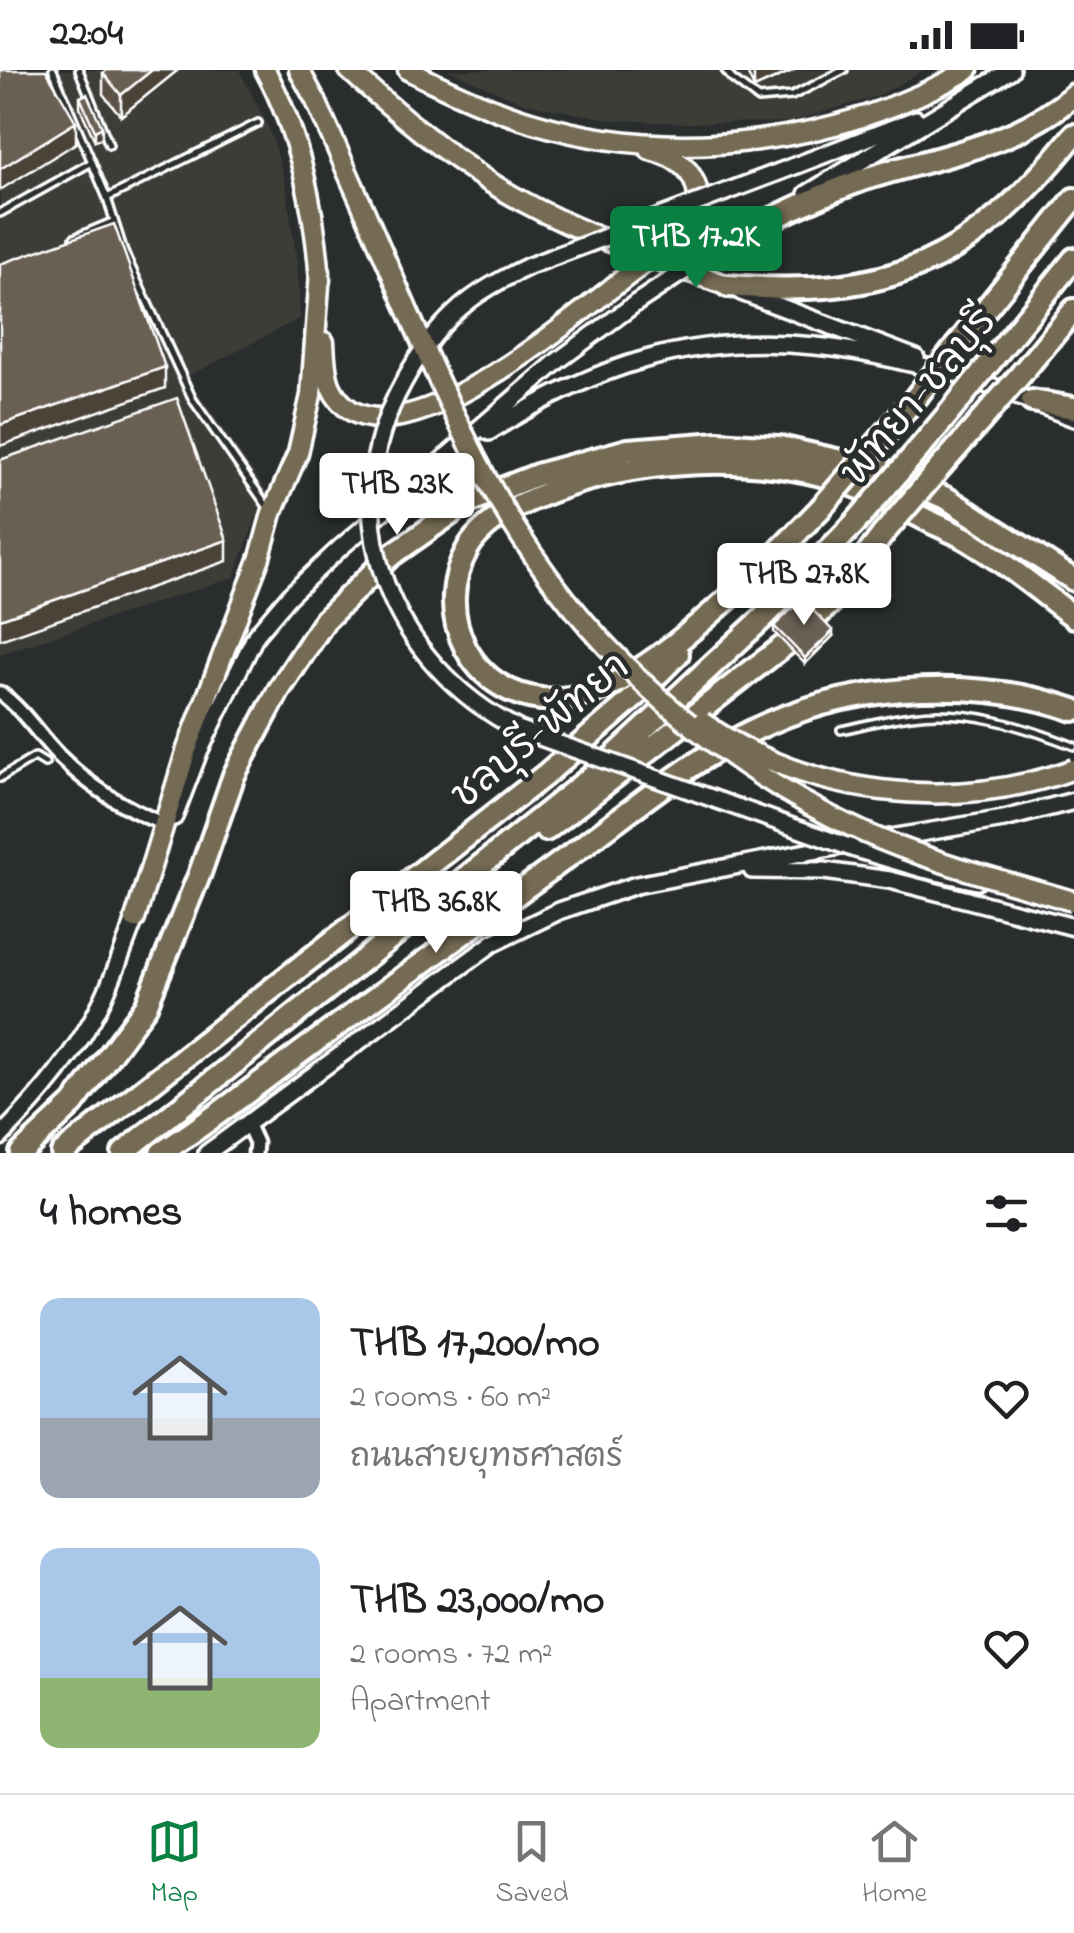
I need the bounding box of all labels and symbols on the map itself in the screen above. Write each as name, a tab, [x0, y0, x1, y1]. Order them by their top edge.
pin: THB 17.2K	[582, 206, 810, 291]
street label: พัทยา-ชลบุรี	[828, 296, 1013, 500]
pin: THB 23K	[305, 453, 489, 538]
pin: THB 27.8K	[690, 543, 918, 628]
street label: ชลบุรี-พัทยา	[440, 640, 644, 825]
pin: THB 36.8K	[322, 871, 550, 956]

